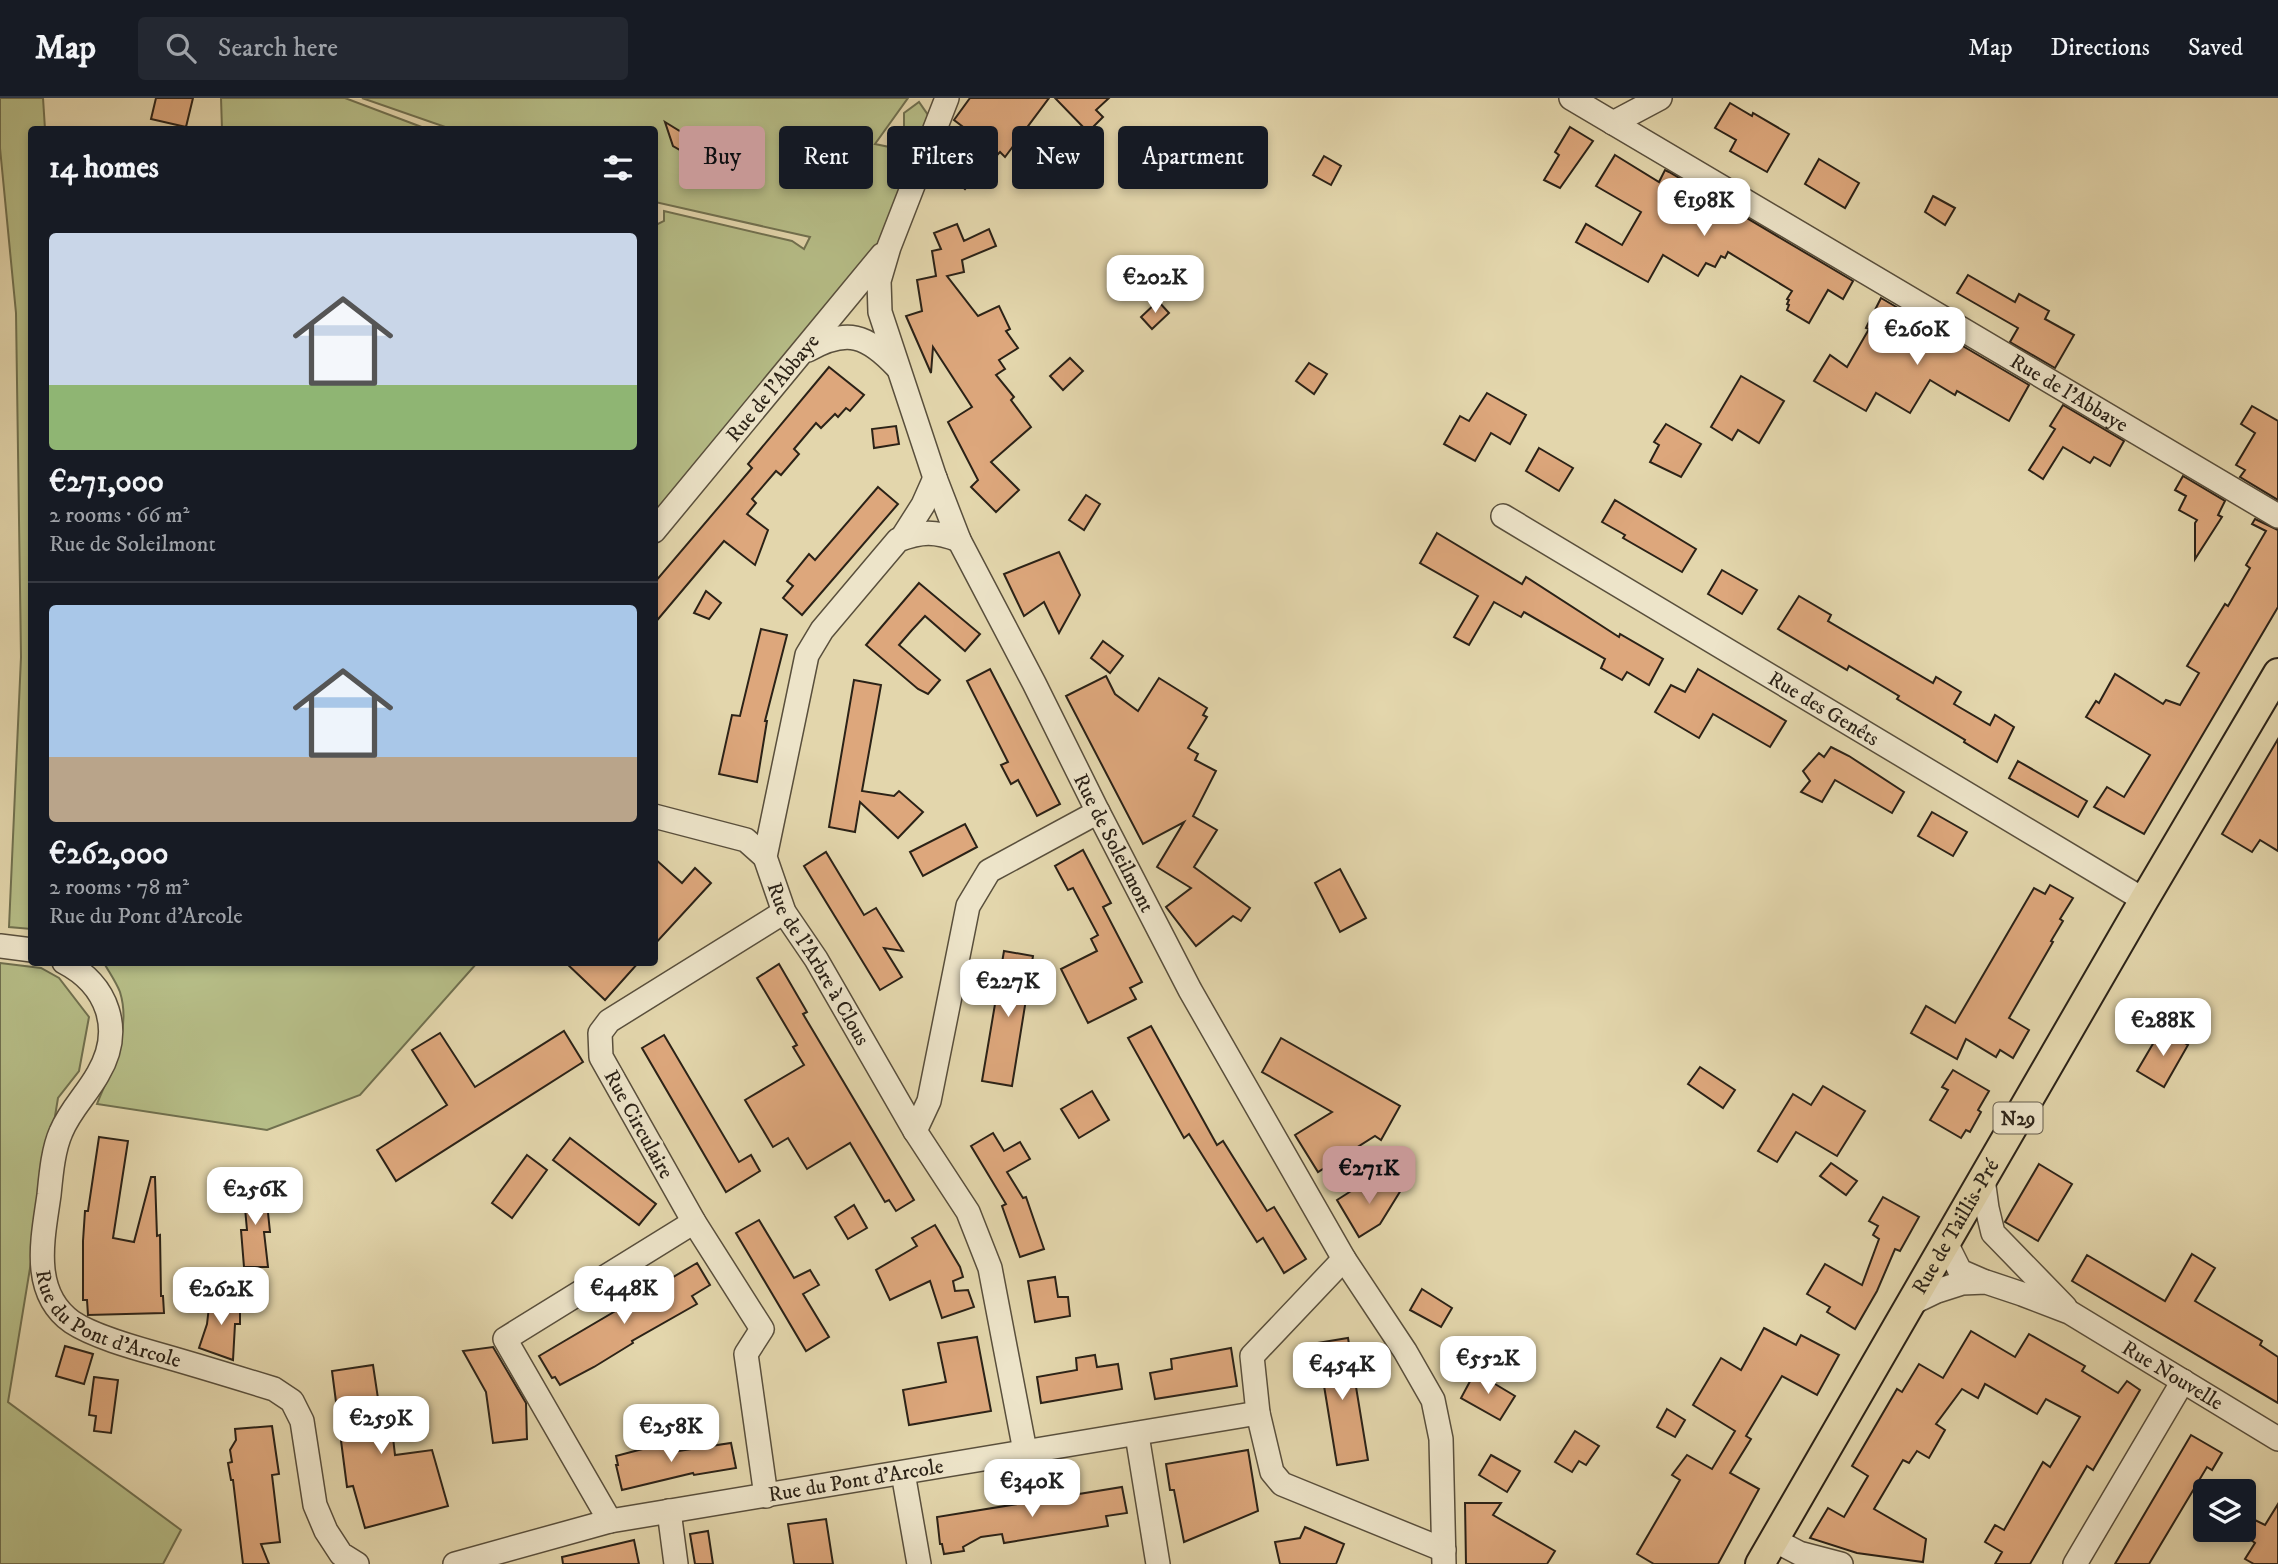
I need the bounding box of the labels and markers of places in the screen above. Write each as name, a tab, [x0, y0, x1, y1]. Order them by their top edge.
pin: €198K	[1655, 178, 1753, 238]
pin: €202K	[1106, 256, 1204, 315]
pin: €260K	[1868, 308, 1966, 367]
pin: €227K	[959, 960, 1057, 1019]
pin: €288K	[2114, 998, 2212, 1058]
pin: €271K	[1320, 1146, 1418, 1206]
pin: €256K	[206, 1168, 304, 1227]
pin: €448K	[575, 1266, 673, 1326]
pin: €262K	[172, 1268, 270, 1327]
pin: €552K	[1439, 1336, 1537, 1396]
pin: €454K	[1293, 1342, 1391, 1402]
pin: €259K	[332, 1396, 430, 1456]
pin: €258K	[622, 1404, 720, 1464]
pin: €340K	[983, 1460, 1081, 1519]

